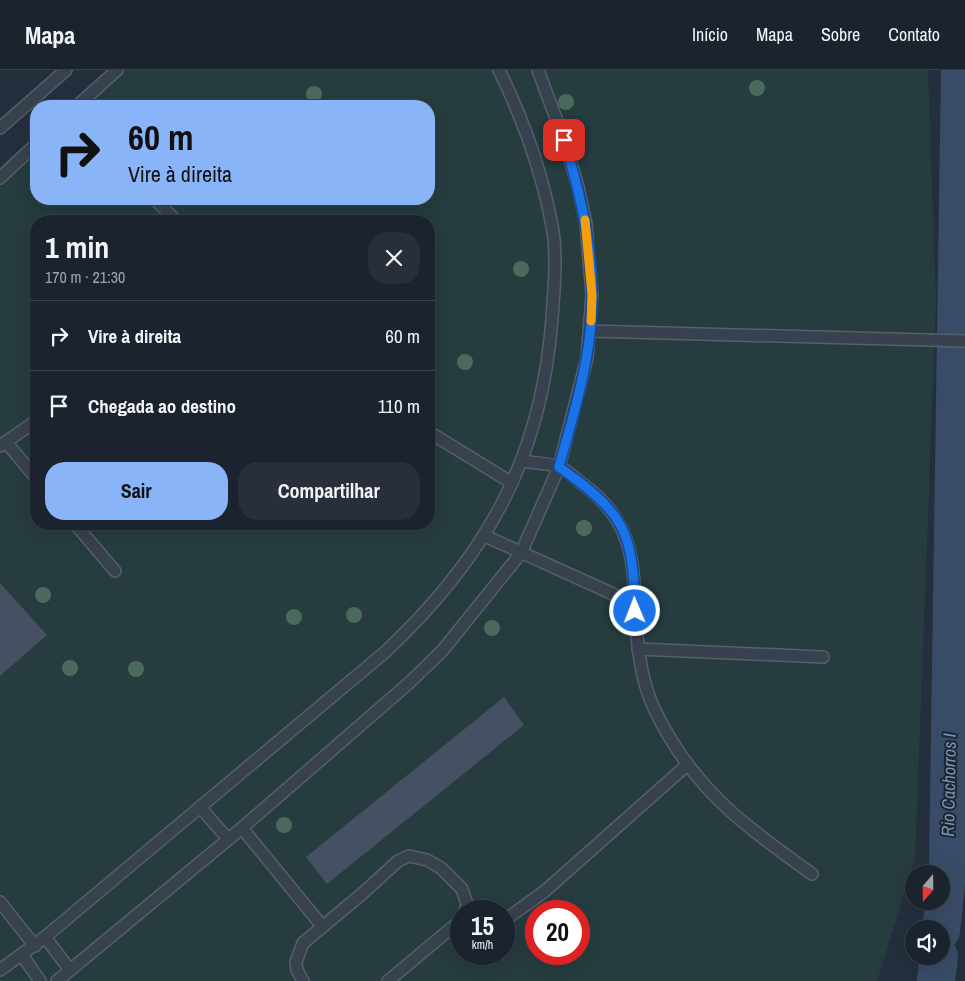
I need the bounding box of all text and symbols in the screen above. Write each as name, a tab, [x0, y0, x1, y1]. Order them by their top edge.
text: Mapa	[25, 19, 75, 51]
text: Início	[692, 22, 728, 47]
text: Mapa	[756, 22, 793, 47]
text: Sobre	[821, 22, 860, 47]
text: Contato	[888, 22, 940, 47]
text: 60 m	[128, 114, 193, 161]
pin	[543, 119, 585, 161]
icon: right	[45, 120, 110, 185]
icon: arrive	[550, 126, 578, 154]
text: Vire à direita	[128, 159, 232, 189]
text: 1 min	[45, 227, 109, 267]
button: close	[368, 232, 420, 284]
text: 170 m · 21:30	[45, 266, 125, 288]
icon: right	[45, 322, 73, 350]
text: Vire à direita	[88, 323, 181, 349]
text: 60 m	[385, 323, 420, 349]
icon: arrive	[45, 392, 73, 420]
text: Chegada ao destino	[88, 393, 236, 419]
text: 110 m	[378, 393, 420, 419]
button: Sair	[45, 462, 228, 520]
button: Compartilhar	[238, 462, 420, 520]
position arrow	[608, 584, 660, 636]
water label: Rio Cachorros I	[935, 733, 962, 837]
north arrow	[905, 865, 950, 910]
map controls	[905, 865, 950, 965]
speed limit sign: 20	[525, 900, 590, 965]
text: 15	[471, 909, 494, 943]
button: sound	[905, 920, 950, 965]
text: km/h	[472, 937, 493, 953]

